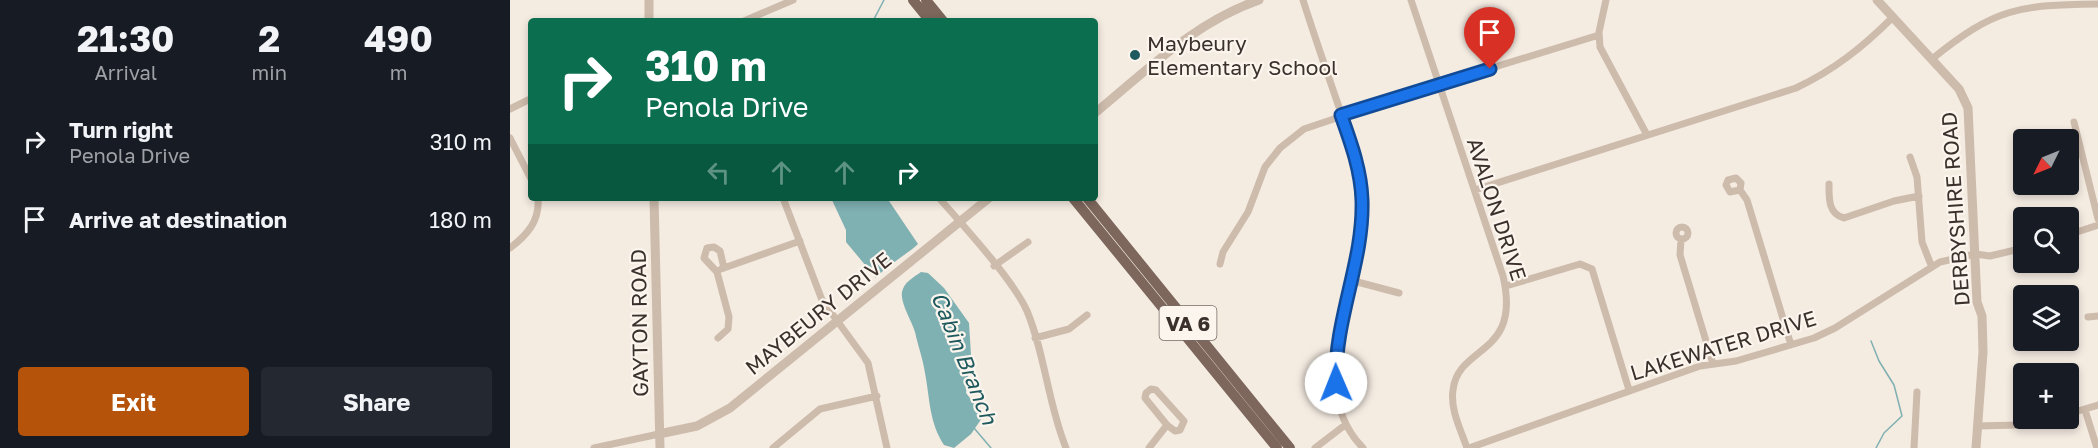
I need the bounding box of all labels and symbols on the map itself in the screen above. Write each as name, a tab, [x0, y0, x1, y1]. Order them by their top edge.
pin	[1464, 7, 1515, 69]
place label: Maybeury Elementary School	[1147, 30, 1338, 80]
marker: Maybeury Elementary School	[1128, 48, 1142, 62]
street label: DERBYSHIRE ROAD	[1935, 111, 1975, 307]
north arrow	[2013, 129, 2079, 195]
street label: AVALON DRIVE	[1462, 134, 1532, 284]
street label: MAYBEURY DRIVE	[740, 246, 896, 380]
street label: GAYTON ROAD	[625, 249, 653, 397]
water label: Cabin Branch	[926, 288, 1004, 430]
street label: LAKEWATER DRIVE	[1627, 304, 1819, 386]
road number: VA 6	[1160, 306, 1216, 340]
position arrow	[1304, 351, 1368, 415]

